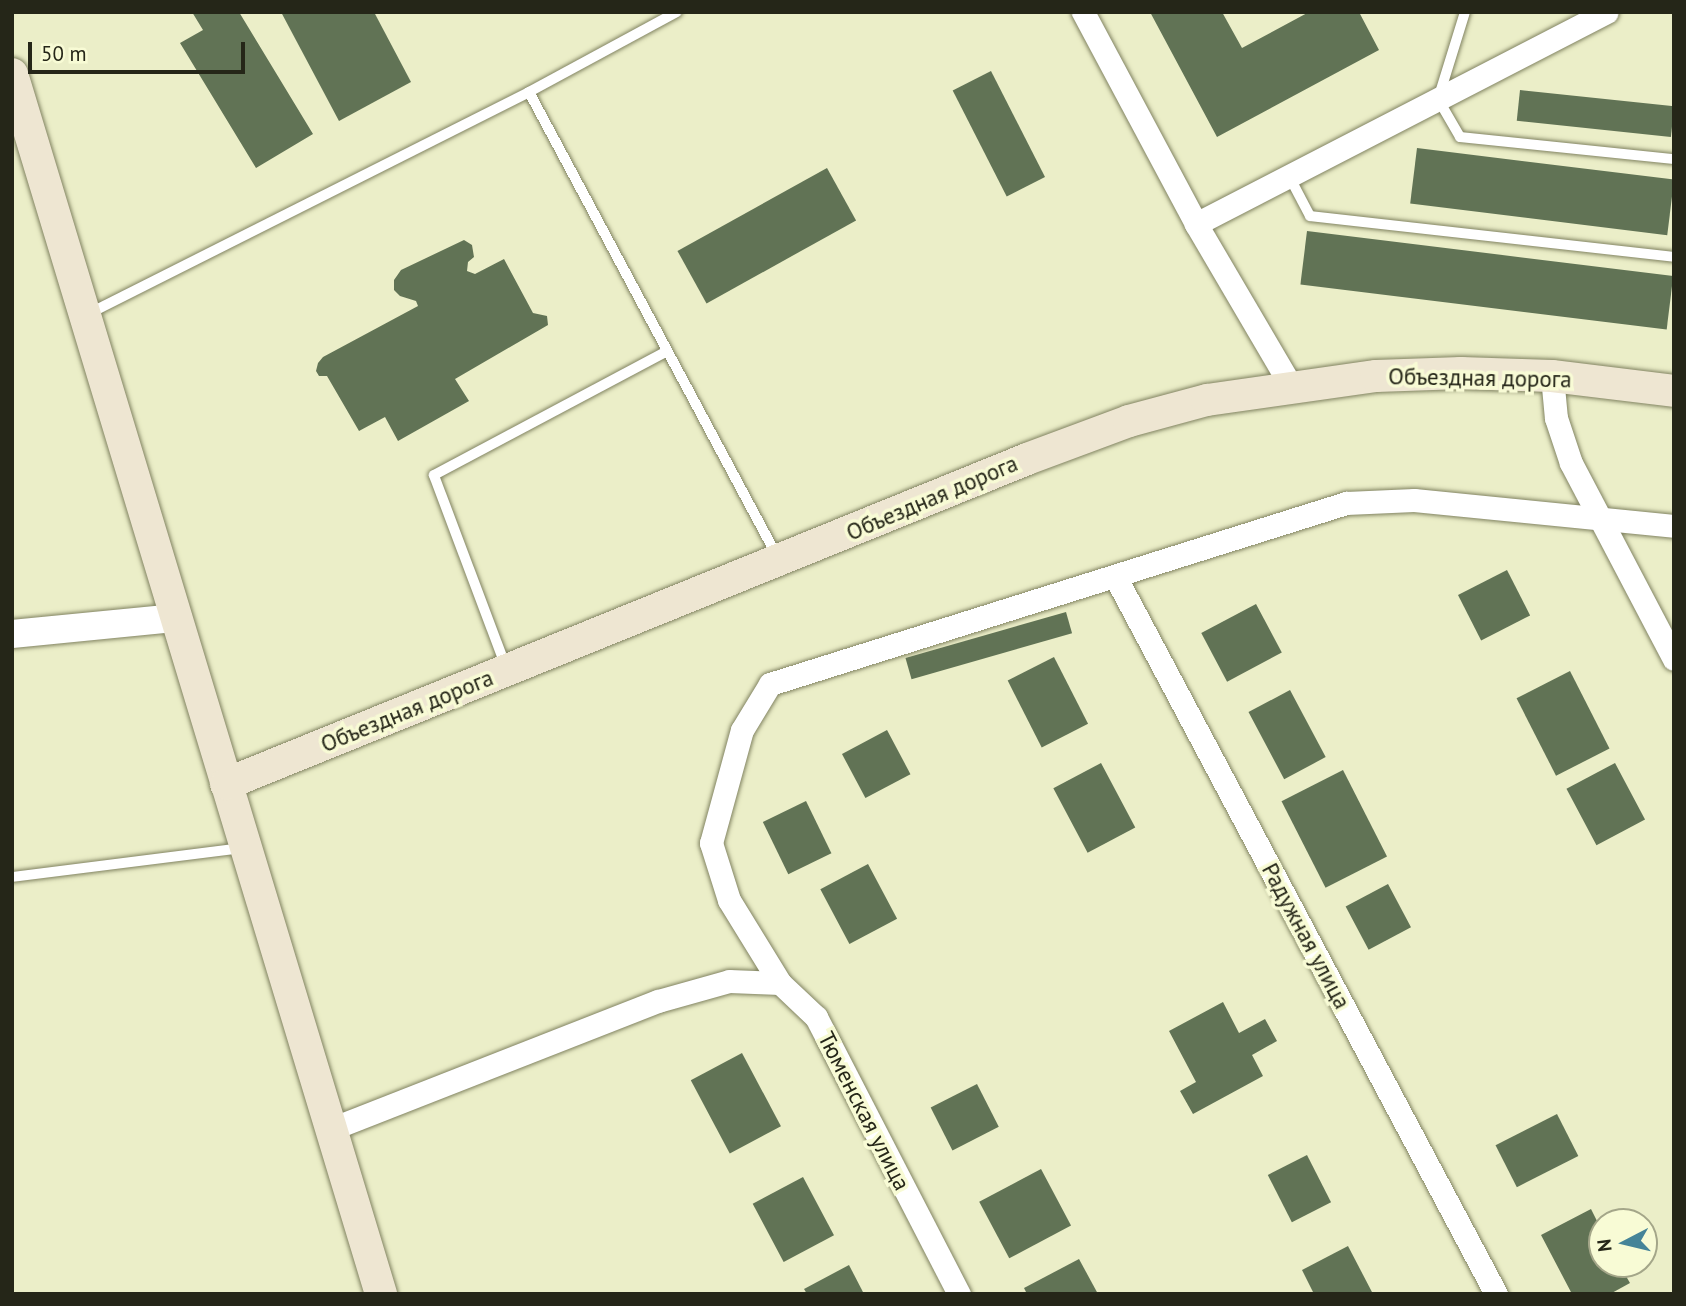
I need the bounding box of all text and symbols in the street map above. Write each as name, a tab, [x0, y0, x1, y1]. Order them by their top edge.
scale bar	[32, 28, 248, 72]
text: 50 m	[41, 40, 87, 67]
street label: Объездная дорога	[1388, 363, 1572, 393]
street label: Объездная дорога	[842, 449, 1022, 547]
street label: Объездная дорога	[317, 664, 497, 758]
street label: Радужная улица	[1256, 858, 1356, 1014]
street label: Тюменская улица	[812, 1027, 916, 1195]
north arrow	[1588, 1208, 1658, 1278]
text: N	[1591, 1238, 1617, 1253]

